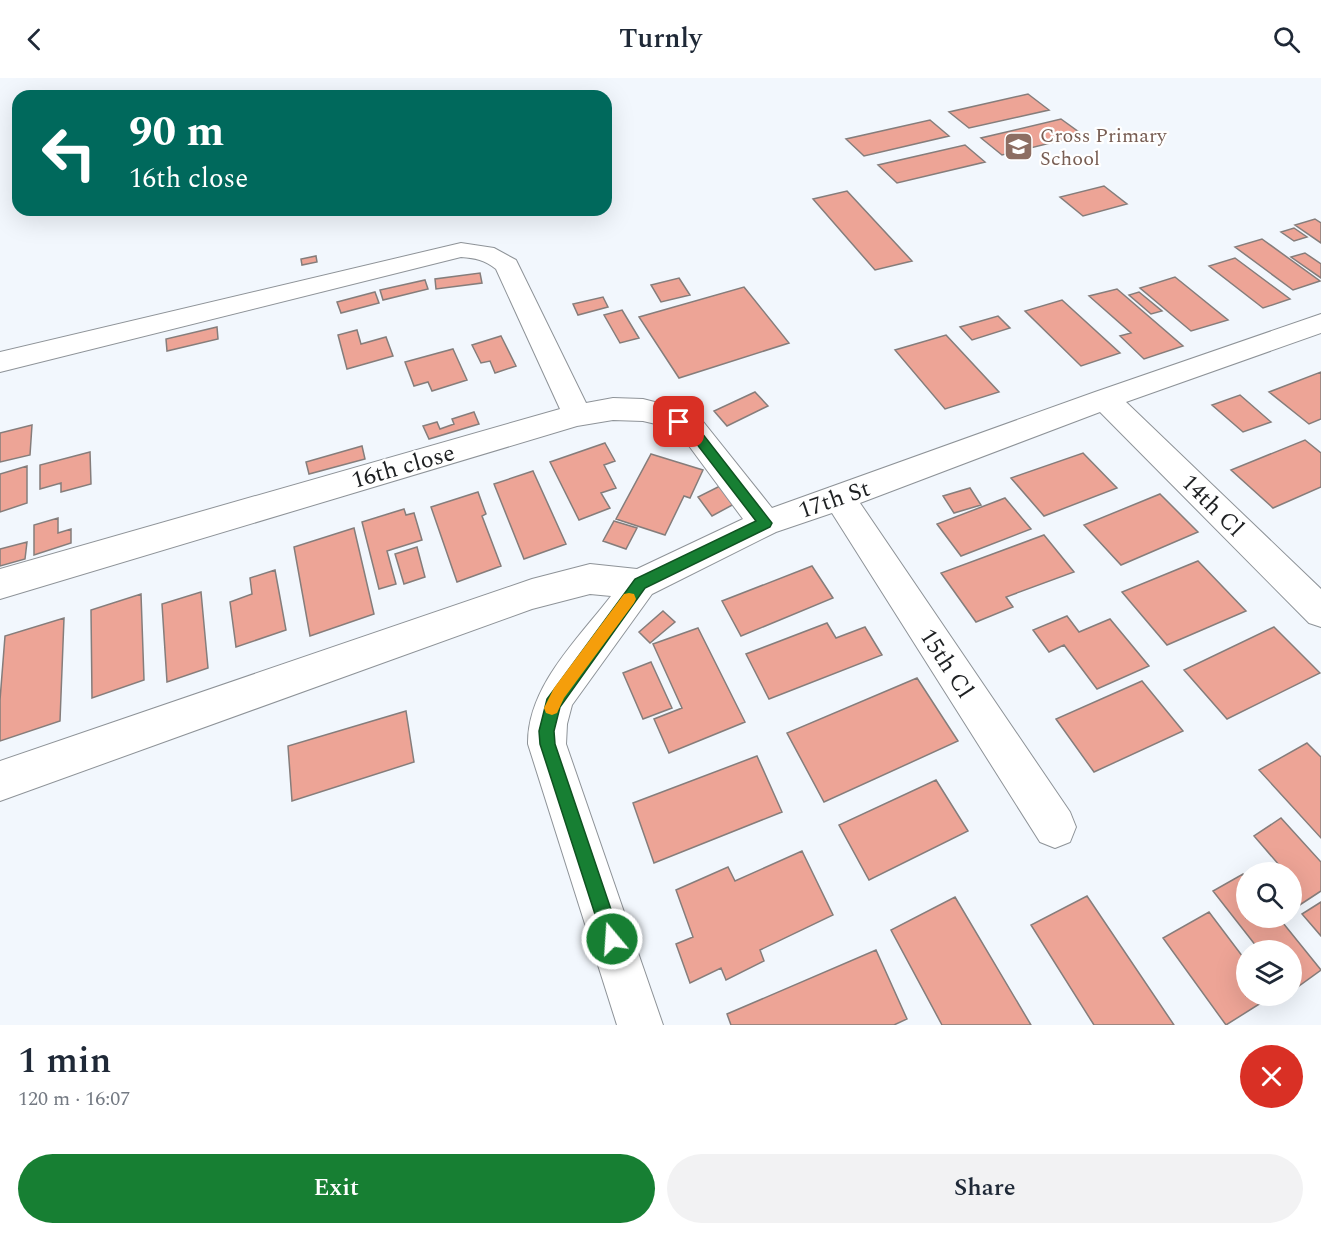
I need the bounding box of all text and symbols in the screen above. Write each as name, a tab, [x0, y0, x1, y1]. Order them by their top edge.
text: Turnly	[619, 18, 702, 60]
icon: back	[18, 23, 51, 56]
icon: search	[1270, 23, 1303, 56]
text: 90 m	[129, 101, 224, 164]
icon: left	[30, 114, 108, 192]
place label: Cross Primary School	[1040, 121, 1168, 174]
school or university icon: Cross Primary School	[1003, 130, 1035, 162]
text: 16th close	[129, 158, 248, 200]
pin	[653, 396, 704, 447]
icon: arrive	[662, 405, 695, 438]
street label: 16th close	[347, 435, 459, 499]
street label: 14th Cl	[1172, 466, 1252, 546]
street label: 17th St	[794, 471, 875, 529]
street label: 15th Cl	[910, 621, 982, 706]
map controls	[1236, 862, 1302, 1006]
button: search	[1236, 862, 1302, 928]
position arrow	[580, 907, 644, 971]
button: layers	[1236, 940, 1302, 1006]
text: 1 min	[18, 1034, 111, 1089]
button: close	[1240, 1045, 1303, 1108]
text: 120 m · 16:07	[18, 1084, 130, 1114]
button: Exit	[18, 1154, 655, 1223]
button: Share	[667, 1154, 1303, 1223]

